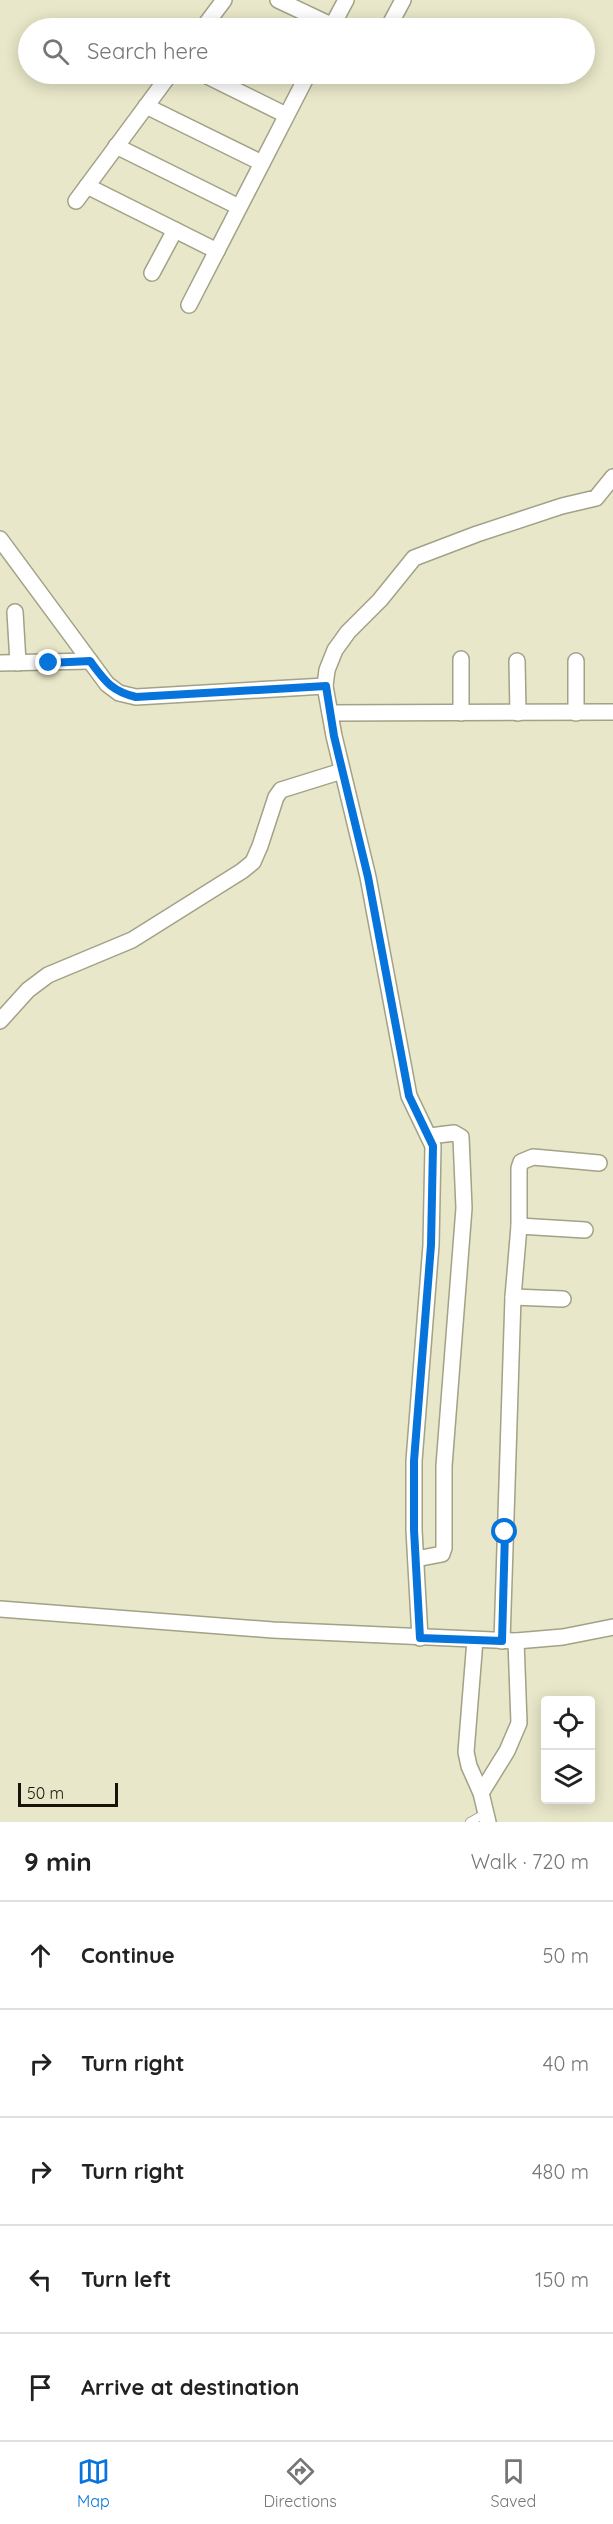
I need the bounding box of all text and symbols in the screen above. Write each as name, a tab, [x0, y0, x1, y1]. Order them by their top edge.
search box	[18, 18, 595, 84]
icon: search	[39, 35, 72, 68]
text: Search here	[87, 37, 208, 65]
route end	[35, 649, 61, 675]
route start	[491, 1518, 517, 1544]
map controls	[541, 1696, 595, 1804]
button: locate	[541, 1696, 595, 1750]
button: layers	[541, 1750, 595, 1804]
scale bar	[18, 1780, 118, 1808]
text: 50 m	[27, 1783, 64, 1803]
text: 9 min	[24, 1845, 92, 1878]
text: Walk · 720 m	[471, 1849, 589, 1874]
icon: ahead	[24, 1939, 57, 1972]
text: Continue	[81, 1941, 175, 1969]
text: 50 m	[543, 1943, 589, 1968]
icon: right	[24, 2047, 57, 2080]
text: Turn right	[81, 2049, 185, 2077]
text: 40 m	[543, 2051, 589, 2076]
icon: right	[24, 2155, 57, 2188]
text: Turn right	[81, 2157, 185, 2185]
text: 480 m	[532, 2159, 589, 2184]
icon: left	[24, 2263, 57, 2296]
text: Turn left	[81, 2265, 171, 2293]
text: 150 m	[535, 2267, 589, 2292]
icon: arrive	[24, 2371, 57, 2404]
text: Arrive at destination	[81, 2373, 299, 2401]
tab: Map	[77, 2455, 110, 2511]
tab: Directions	[264, 2455, 337, 2511]
tab: Saved	[491, 2455, 536, 2511]

